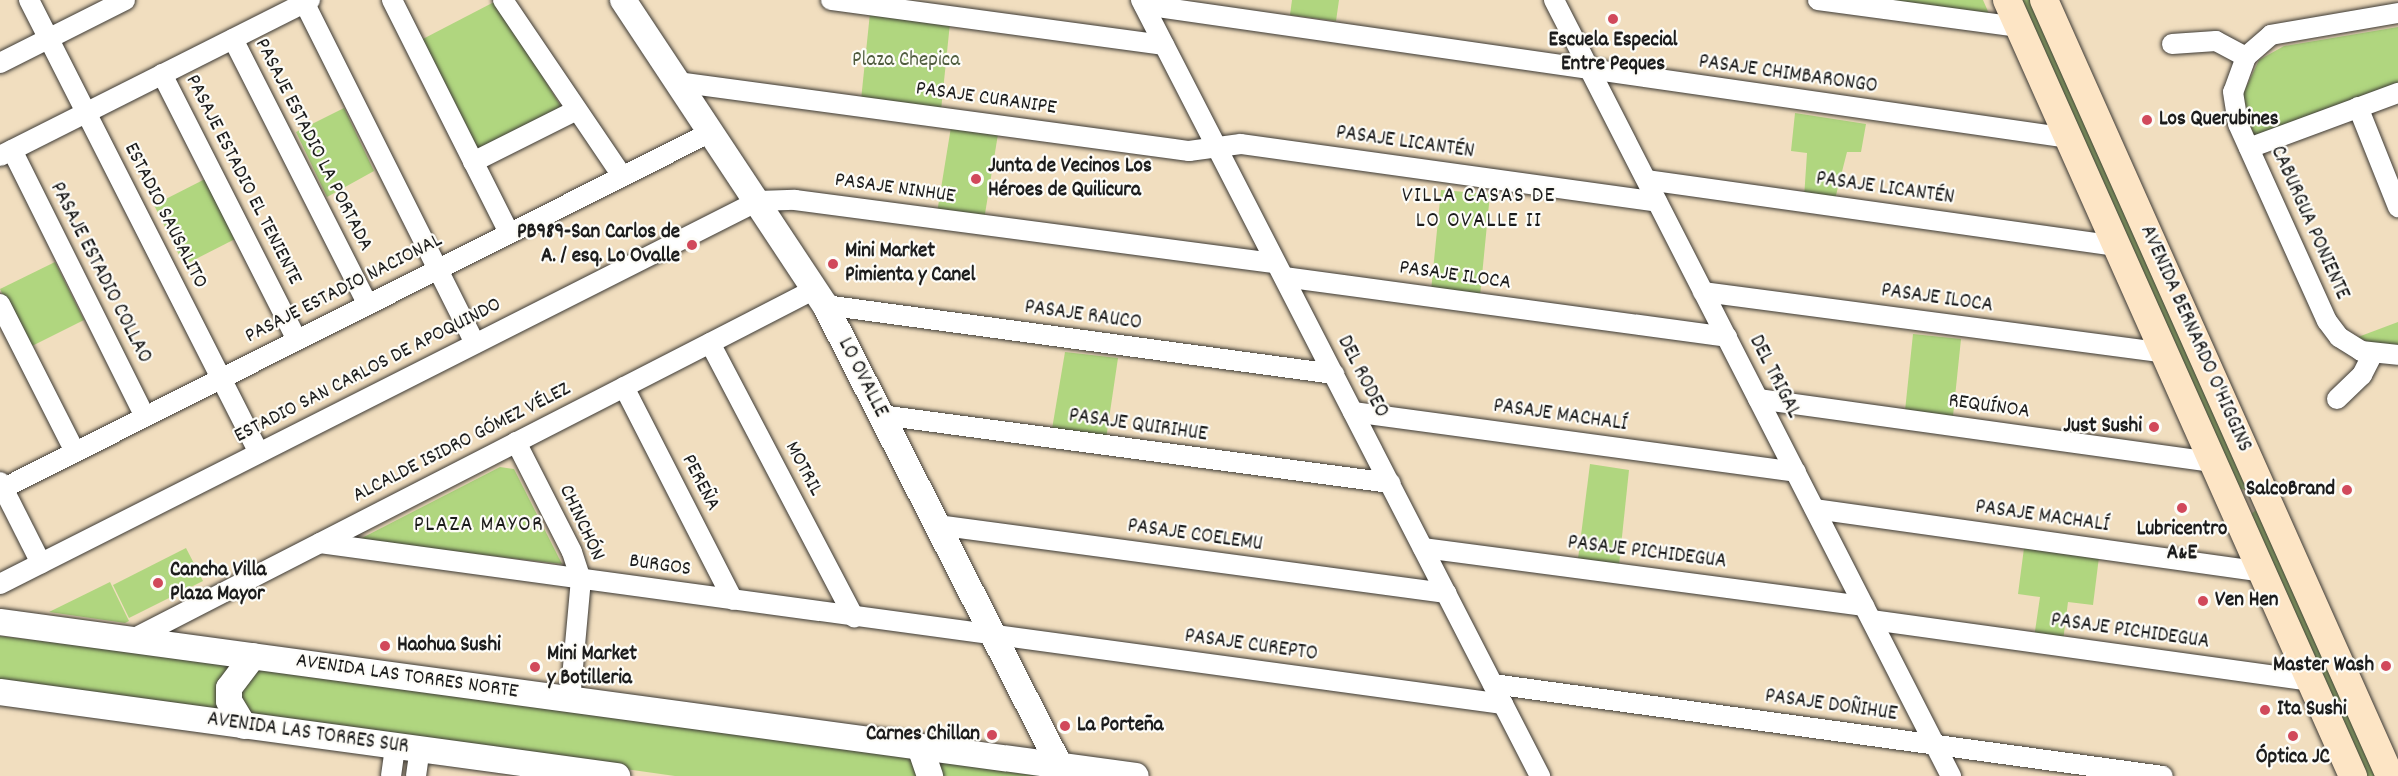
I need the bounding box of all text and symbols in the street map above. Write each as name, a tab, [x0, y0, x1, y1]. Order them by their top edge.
marker: Escuela Especial Entre Peques	[1606, 12, 1620, 26]
place label: Escuela Especial Entre Peques	[1548, 28, 1678, 78]
street label: PASAJE ESTADIO LA PORTADA	[248, 34, 378, 256]
park label: Plaza Chepica	[852, 48, 960, 74]
street label: PASAJE CHIMBARONGO	[1697, 50, 1879, 100]
street label: PASAJE ESTADIO EL TENIENTE	[179, 71, 307, 289]
street label: PASAJE CURANIPE	[914, 77, 1058, 121]
place label: Los Querubines	[2159, 107, 2279, 133]
marker: Los Querubines	[2140, 113, 2154, 127]
street label: PASAJE LICANTÉN	[1334, 121, 1476, 165]
street label: ESTADIO SAUSALITO	[117, 139, 213, 293]
street label: CABURGUA PONIENTE	[2264, 142, 2354, 304]
place label: Junta de Vecinos Los Héroes de Quilicura	[988, 154, 1152, 204]
street label: PASAJE LICANTÉN	[1814, 167, 1956, 211]
street label: PASAJE NINHUE	[833, 168, 957, 210]
marker: Junta de Vecinos Los Héroes de Quilicura	[969, 172, 983, 186]
street label: PASAJE ESTADIO COLLAO	[43, 178, 157, 368]
district label: VILLA CASAS DE LO OVALLE II	[1402, 183, 1556, 234]
place label: PB989-San Carlos de A. / esq. Lo Ovalle	[517, 220, 680, 270]
street label: AVENIDA BERNARDO O'HIGGINS	[2134, 222, 2256, 456]
street label: PASAJE ESTADIO NACIONAL	[241, 228, 447, 350]
marker: PB989-San Carlos de A. / esq. Lo Ovalle	[685, 238, 699, 252]
place label: Mini Market Pimienta y Canel	[845, 239, 975, 289]
street label: PASAJE ILOCA	[1397, 256, 1513, 296]
marker: Mini Market Pimienta y Canel	[826, 257, 840, 271]
street label: PASAJE ILOCA	[1879, 279, 1995, 319]
street label: ESTADIO SAN CARLOS DE APOQUINDO	[230, 293, 506, 449]
street label: PASAJE RAUCO	[1023, 295, 1143, 337]
street label: DEL TRIGAL	[1742, 331, 1806, 423]
street label: DEL RODEO	[1331, 332, 1393, 422]
street label: LO OVALLE	[831, 334, 893, 422]
street label: ALCALDE ISIDRO GÓMEZ VÉLEZ	[349, 377, 575, 509]
street label: REQUÍNOA	[1947, 389, 2031, 425]
street label: PASAJE MACHALÍ	[1492, 394, 1628, 438]
street label: PASAJE QUIRIHUE	[1067, 404, 1209, 448]
place label: Just Sushi	[2063, 414, 2142, 440]
marker: Just Sushi	[2147, 420, 2161, 434]
street label: MOTRIL	[778, 437, 828, 501]
street label: PEREÑA	[675, 451, 725, 515]
place label: SalcoBrand	[2246, 477, 2335, 503]
street label: CHINCHÓN	[552, 481, 610, 565]
marker: SalcoBrand	[2340, 483, 2354, 497]
street label: PASAJE MACHALÍ	[1974, 495, 2110, 539]
marker: Lubricentro A&E	[2175, 501, 2189, 515]
district label: PLAZA MAYOR	[414, 513, 544, 539]
street label: PASAJE COELEMU	[1126, 514, 1264, 558]
place label: Lubricentro A&E	[2137, 517, 2227, 567]
street label: PASAJE PICHIDEGUA	[1566, 531, 1728, 575]
street label: BURGOS	[627, 549, 693, 583]
place label: Cancha Villa Plaza Mayor	[170, 558, 266, 608]
marker: Cancha Villa Plaza Mayor	[151, 576, 165, 590]
place label: Ven Hen	[2215, 588, 2279, 614]
marker: Ven Hen	[2196, 594, 2210, 608]
street label: PASAJE PICHIDEGUA	[2049, 608, 2211, 656]
street label: PASAJE CUREPTO	[1183, 624, 1319, 668]
place label: Haohua Sushi	[397, 633, 501, 659]
marker: Haohua Sushi	[378, 639, 392, 653]
place label: Mini Market y Botilleria	[547, 642, 637, 692]
street label: AVENIDA LAS TORRES NORTE	[294, 649, 520, 705]
place label: Master Wash	[2273, 653, 2374, 679]
marker: Master Wash	[2379, 659, 2393, 673]
marker: Mini Market y Botilleria	[528, 660, 542, 674]
street label: PASAJE DOÑIHUE	[1763, 684, 1899, 728]
place label: Ita Sushi	[2277, 697, 2347, 723]
marker: Ita Sushi	[2258, 703, 2272, 717]
street label: AVENIDA LAS TORRES SUR	[206, 707, 410, 761]
place label: La Porteña	[1077, 713, 1163, 739]
marker: La Porteña	[1058, 719, 1072, 733]
place label: Carnes Chillan	[866, 722, 980, 748]
marker: Carnes Chillan	[985, 728, 999, 742]
marker: Óptica JC	[2286, 729, 2300, 743]
place label: Óptica JC	[2256, 745, 2330, 771]

